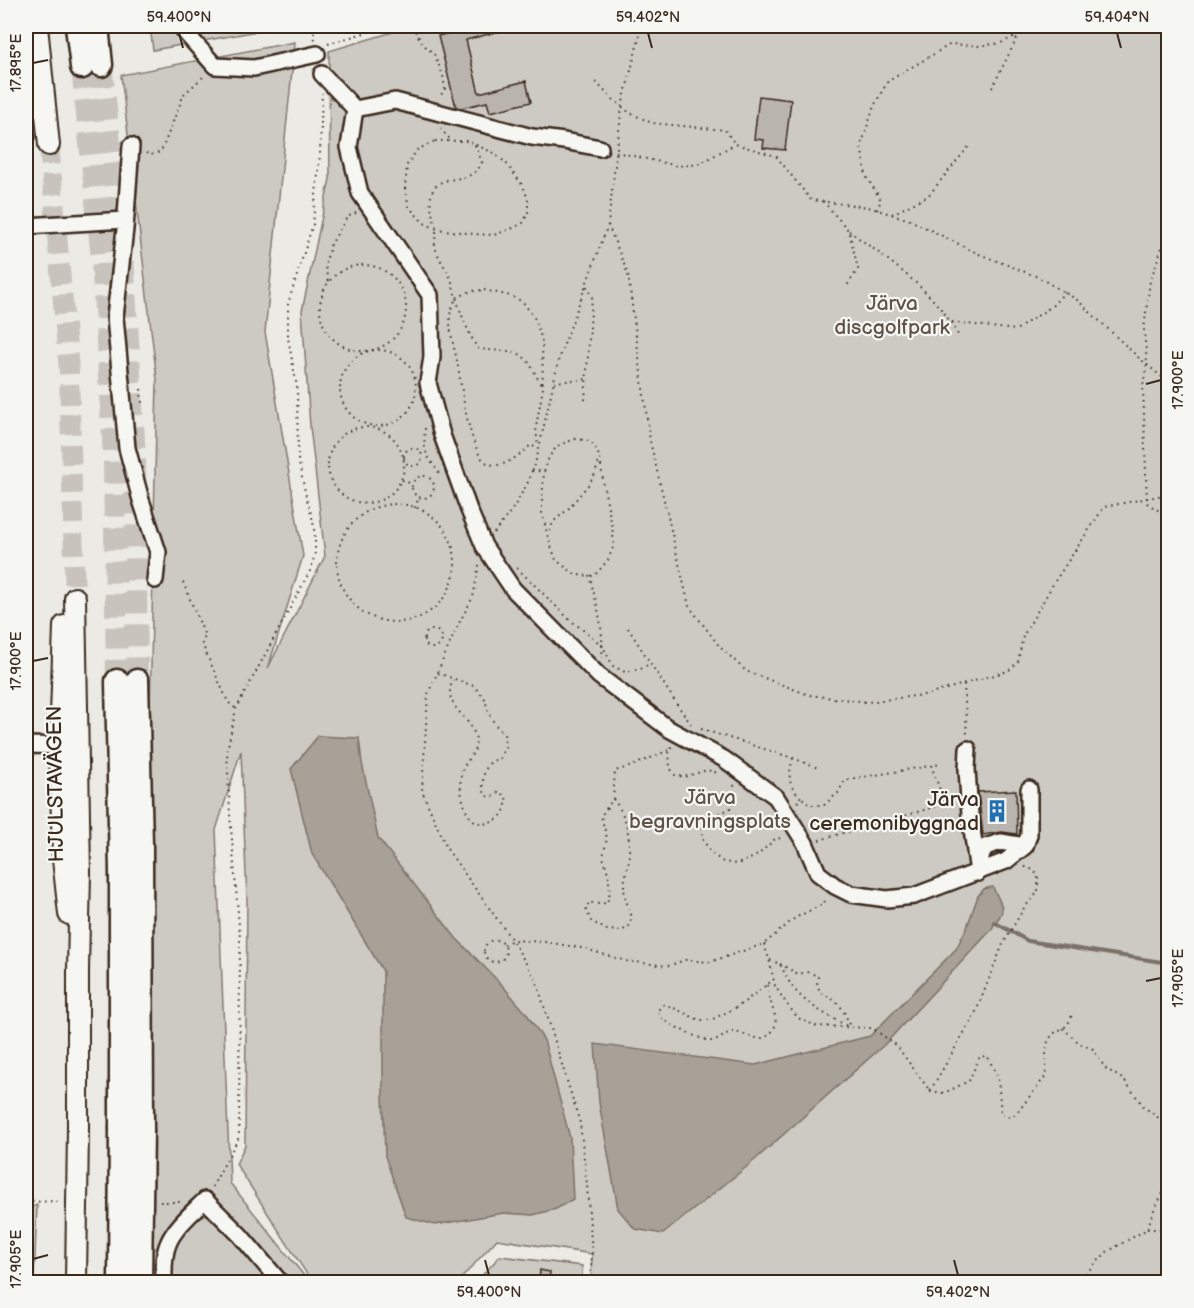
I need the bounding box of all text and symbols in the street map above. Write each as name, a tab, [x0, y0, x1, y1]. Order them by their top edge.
text: 59.400°N	[146, 8, 212, 27]
text: 59.402°N	[616, 8, 680, 27]
text: 59.404°N	[1085, 8, 1149, 27]
text: 17.895°E	[7, 34, 26, 92]
park label: Järva discgolfpark	[834, 291, 951, 340]
text: 17.900°E	[1169, 350, 1188, 410]
text: 17.900°E	[7, 631, 26, 691]
street label: HJULSTAVÄGEN	[42, 705, 69, 863]
park label: Järva begravningsplats	[629, 785, 791, 834]
place label: Järva ceremonibyggnad	[809, 787, 979, 836]
building icon: Järva ceremonibyggnad	[984, 798, 1010, 824]
text: 17.905°E	[1169, 948, 1188, 1007]
text: 17.905°E	[7, 1229, 26, 1288]
text: 59.400°N	[456, 1283, 522, 1302]
text: 59.402°N	[926, 1283, 990, 1302]

